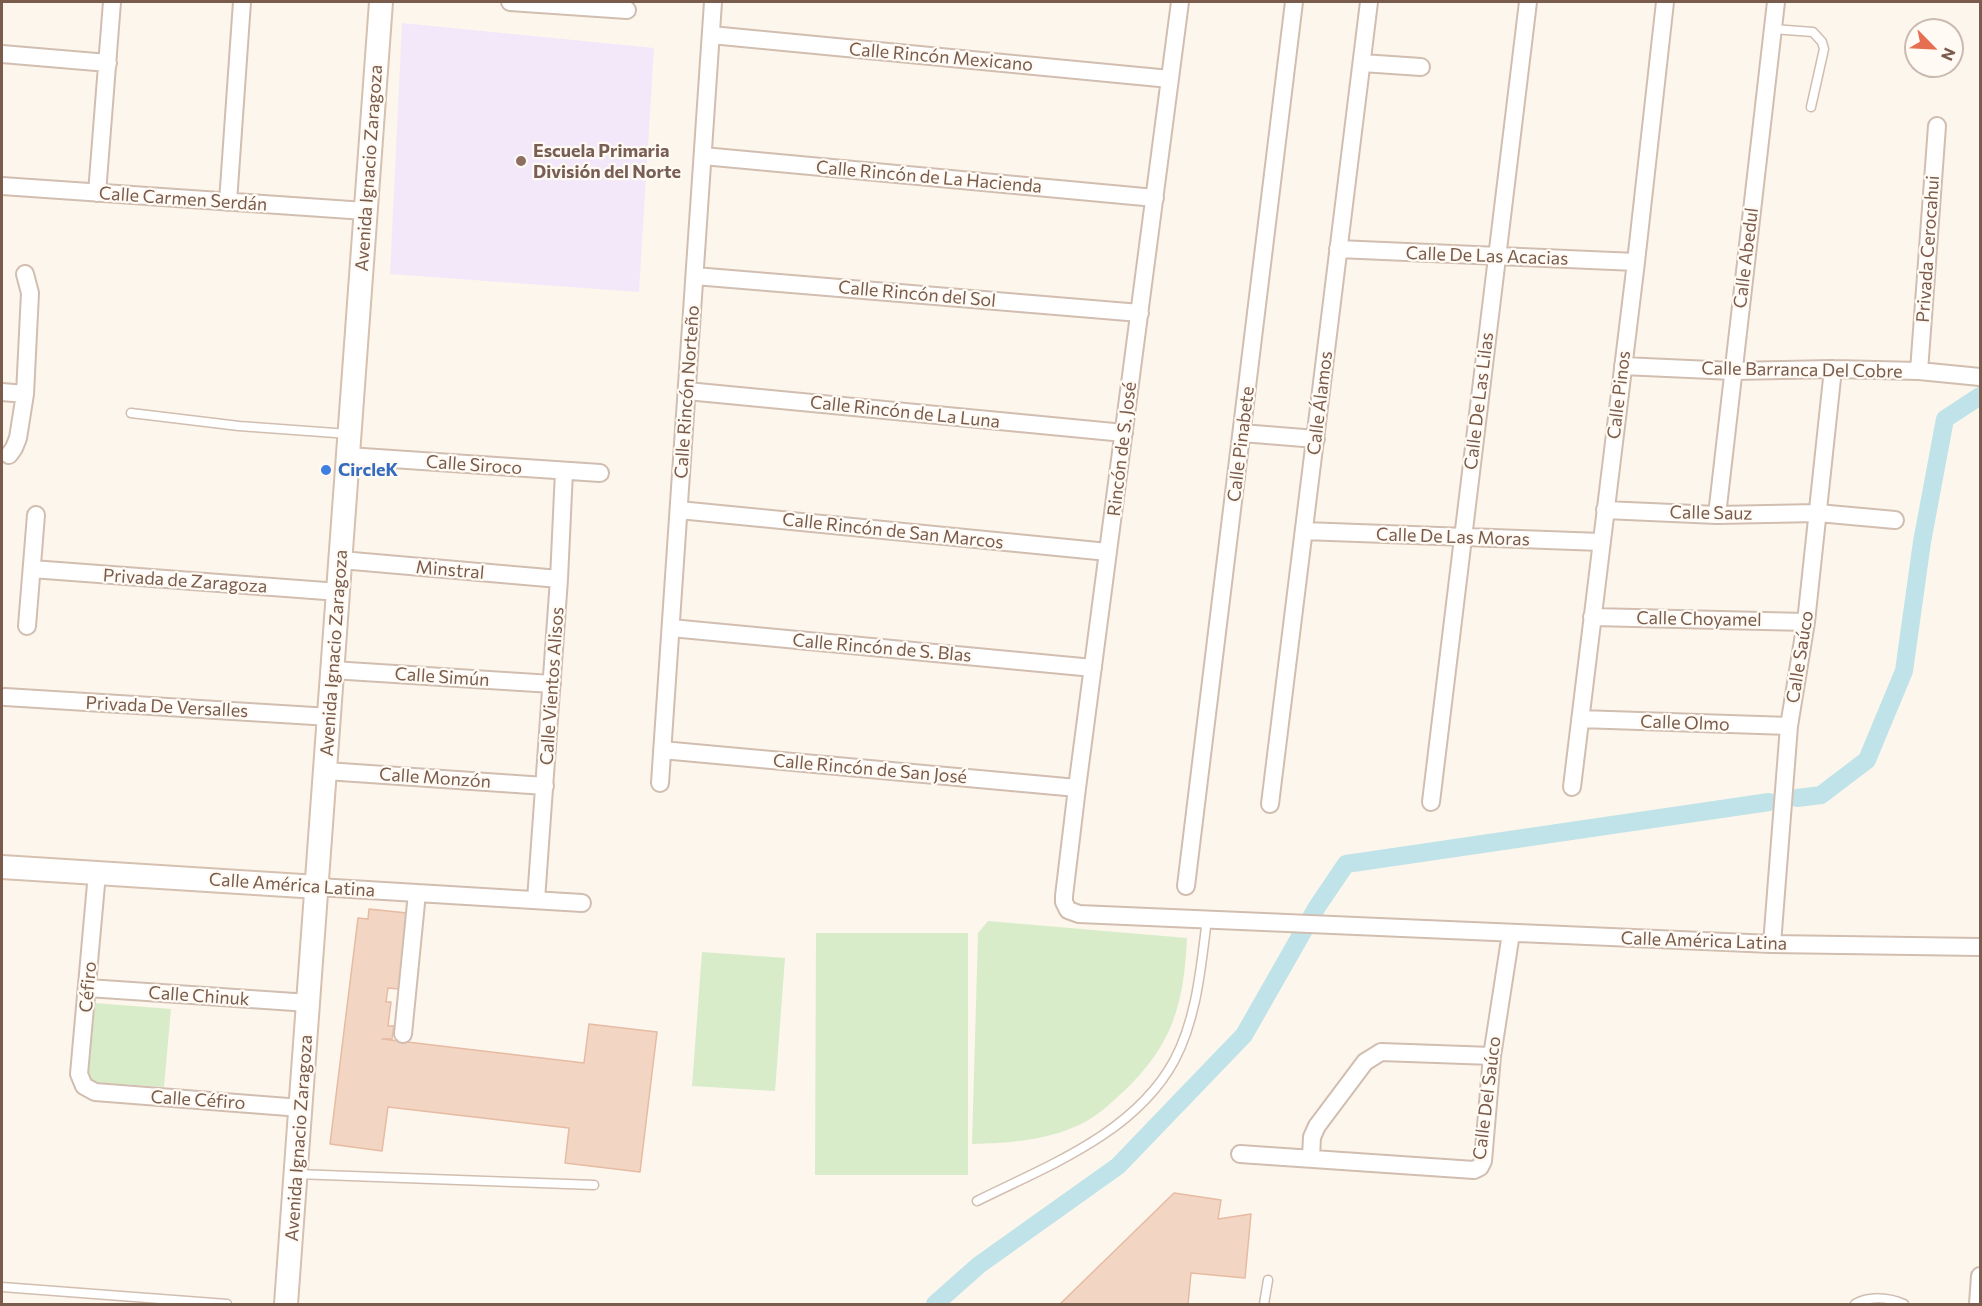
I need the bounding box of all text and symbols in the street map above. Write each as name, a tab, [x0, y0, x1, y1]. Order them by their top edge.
north arrow	[1904, 18, 1964, 78]
street label: Calle Rincón Mexicano	[848, 38, 1034, 76]
text: N	[1938, 45, 1960, 64]
street label: Avenida Ignacio Zaragoza	[351, 64, 387, 272]
place label: Escuela Primaria División del Norte	[533, 140, 681, 182]
marker: Escuela Primaria División del Norte	[514, 154, 528, 168]
street label: Calle Rincón de La Hacienda	[815, 156, 1043, 198]
street label: Privada Cerocahui	[1912, 175, 1944, 323]
street label: Calle Carmen Serdán	[98, 182, 268, 216]
street label: Calle Abedul	[1729, 206, 1763, 310]
street label: Calle De Las Acacias	[1405, 242, 1569, 270]
street label: Calle Rincón del Sol	[837, 276, 997, 312]
street label: Calle Rincón Norteño	[670, 305, 704, 479]
street label: Calle De Las Lilas	[1460, 331, 1498, 471]
street label: Calle Álamos	[1303, 350, 1337, 456]
street label: Calle Pinos	[1603, 350, 1635, 440]
street label: Calle Barranca Del Cobre	[1701, 357, 1903, 383]
street label: Rincón de S. José	[1103, 380, 1141, 518]
street label: Calle Pinabete	[1223, 385, 1259, 503]
street label: Calle Rincón de La Luna	[809, 391, 1001, 433]
street label: Calle Siroco	[425, 451, 523, 479]
place label: CircleK	[338, 459, 398, 481]
marker: CircleK	[319, 463, 333, 477]
street label: Calle Sauz	[1669, 501, 1753, 525]
street label: Calle Rincón de San Marcos	[781, 509, 1005, 553]
street label: Calle De Las Moras	[1376, 524, 1530, 550]
street label: Avenida Ignacio Zaragoza	[316, 549, 352, 757]
street label: Minstral	[415, 556, 485, 584]
street label: Privada de Zaragoza	[102, 564, 268, 598]
street label: Calle Vientos Alisos	[536, 606, 568, 766]
street label: Calle Choyamel	[1636, 607, 1762, 631]
street label: Calle Saúco	[1782, 609, 1818, 705]
street label: Calle Rincón de S. Blas	[792, 629, 972, 667]
street label: Calle Simún	[394, 663, 490, 691]
street label: Privada De Versalles	[85, 692, 249, 722]
street label: Calle Olmo	[1640, 711, 1730, 735]
street label: Calle Rincón de San José	[772, 750, 968, 788]
street label: Calle Monzón	[378, 763, 492, 793]
street label: Calle América Latina	[208, 868, 376, 902]
street label: Calle América Latina	[1620, 927, 1788, 955]
street label: Céfiro	[75, 961, 101, 1013]
street label: Calle Chinuk	[148, 982, 250, 1010]
street label: Avenida Ignacio Zaragoza	[281, 1034, 317, 1242]
street label: Calle Del Saúco	[1469, 1035, 1505, 1161]
street label: Calle Céfiro	[150, 1086, 246, 1114]

